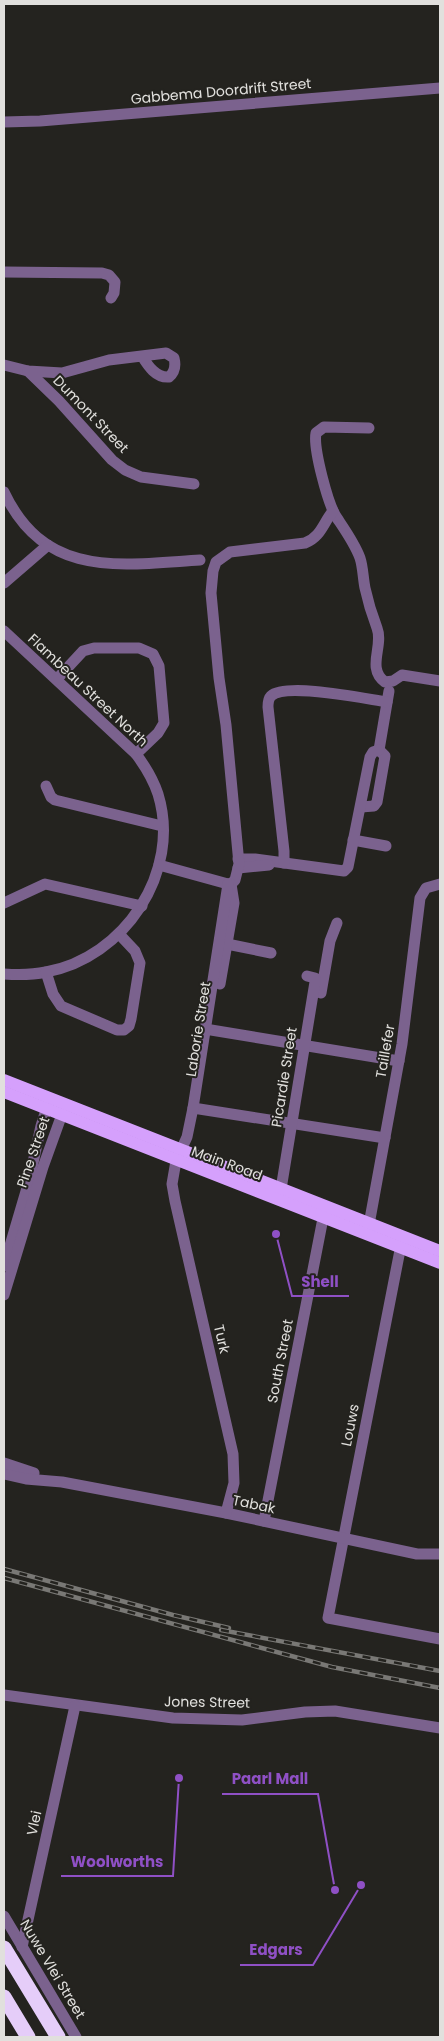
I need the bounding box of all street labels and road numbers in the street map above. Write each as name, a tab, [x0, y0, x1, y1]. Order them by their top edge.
street label: Gabbema Doordrift Street	[130, 73, 312, 109]
street label: Dumont Street	[49, 371, 133, 457]
street label: Flambeau Street North	[24, 629, 152, 751]
street label: Laborie Street	[181, 980, 215, 1078]
street label: Taillefer	[370, 1022, 400, 1080]
street label: Picardie Street	[266, 1026, 302, 1128]
street label: Pine Street	[12, 1114, 54, 1190]
street label: Main Road	[189, 1141, 265, 1185]
street label: South Street	[262, 1317, 298, 1405]
street label: Turk	[209, 1323, 235, 1356]
street label: Louws	[336, 1402, 364, 1448]
street label: Tabak	[231, 1490, 278, 1518]
street label: Jones Street	[164, 1691, 250, 1713]
street label: Vlei	[22, 1809, 46, 1837]
street label: Nuwe Vlei Street	[15, 1916, 91, 2022]

